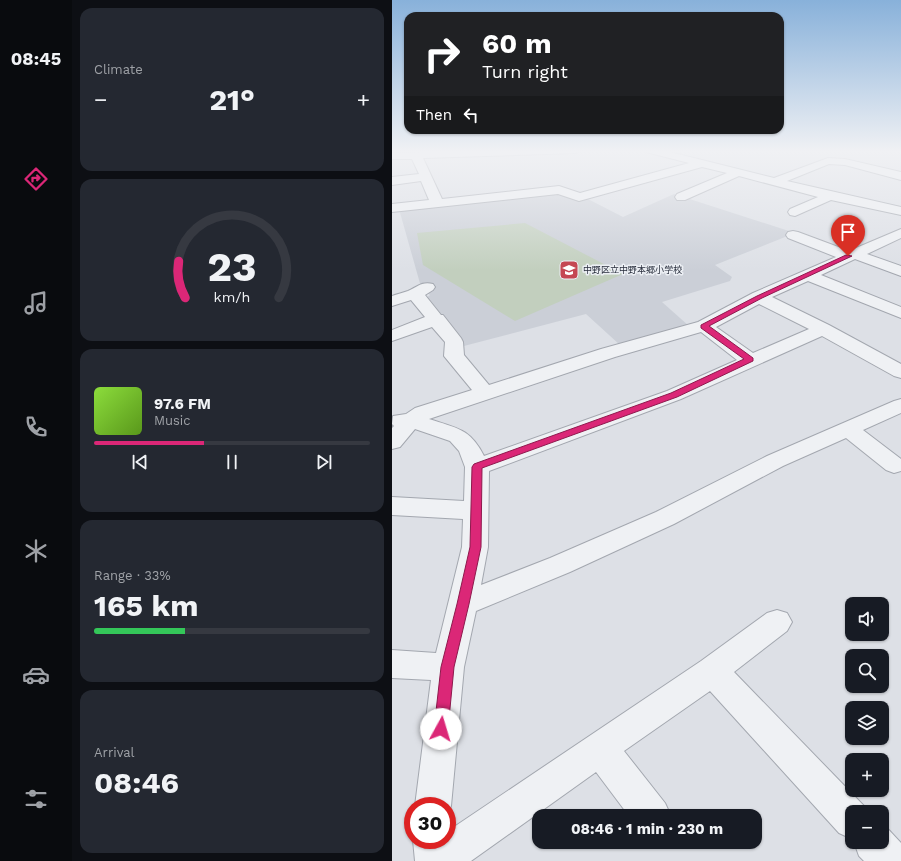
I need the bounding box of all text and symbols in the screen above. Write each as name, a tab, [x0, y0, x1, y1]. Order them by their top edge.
text: 60 m	[482, 27, 552, 60]
icon: right	[416, 28, 468, 80]
text: 08:45	[11, 48, 61, 69]
text: Turn right	[482, 61, 568, 82]
text: Climate	[94, 62, 143, 77]
text: 21°	[209, 82, 255, 117]
text: −	[94, 87, 107, 112]
text: +	[357, 87, 370, 112]
icon: left	[460, 104, 482, 126]
text: Then	[416, 106, 452, 124]
icon: directions	[22, 165, 50, 193]
pin	[831, 215, 865, 256]
icon: arrive	[837, 221, 859, 243]
text: 23	[207, 242, 257, 291]
school or university icon: 中野区立中野本郷小学校	[558, 259, 580, 281]
place label: 中野区立中野本郷小学校	[583, 265, 682, 275]
text: km/h	[214, 288, 250, 304]
icon: music	[22, 289, 50, 317]
text: 97.6 FM	[154, 395, 211, 413]
icon: phone	[22, 413, 50, 441]
text: Music	[154, 413, 191, 428]
icon: previous	[129, 451, 151, 473]
icon: pause	[221, 451, 243, 473]
icon: next	[313, 451, 335, 473]
icon: climate	[22, 537, 50, 565]
text: Range · 33%	[94, 568, 171, 583]
text: 165 km	[94, 588, 198, 623]
map controls	[845, 597, 889, 849]
button: sound	[845, 597, 889, 641]
button: search	[845, 649, 889, 693]
icon: car	[22, 661, 50, 689]
button: layers	[845, 701, 889, 745]
position arrow	[420, 708, 462, 750]
text: Arrival	[94, 745, 135, 760]
button: +	[845, 753, 889, 797]
text: 08:46	[94, 765, 179, 800]
icon: filters	[22, 785, 50, 813]
speed limit sign: 30	[404, 797, 456, 849]
button: −	[845, 805, 889, 849]
text: 08:46 · 1 min · 230 m	[571, 820, 723, 838]

